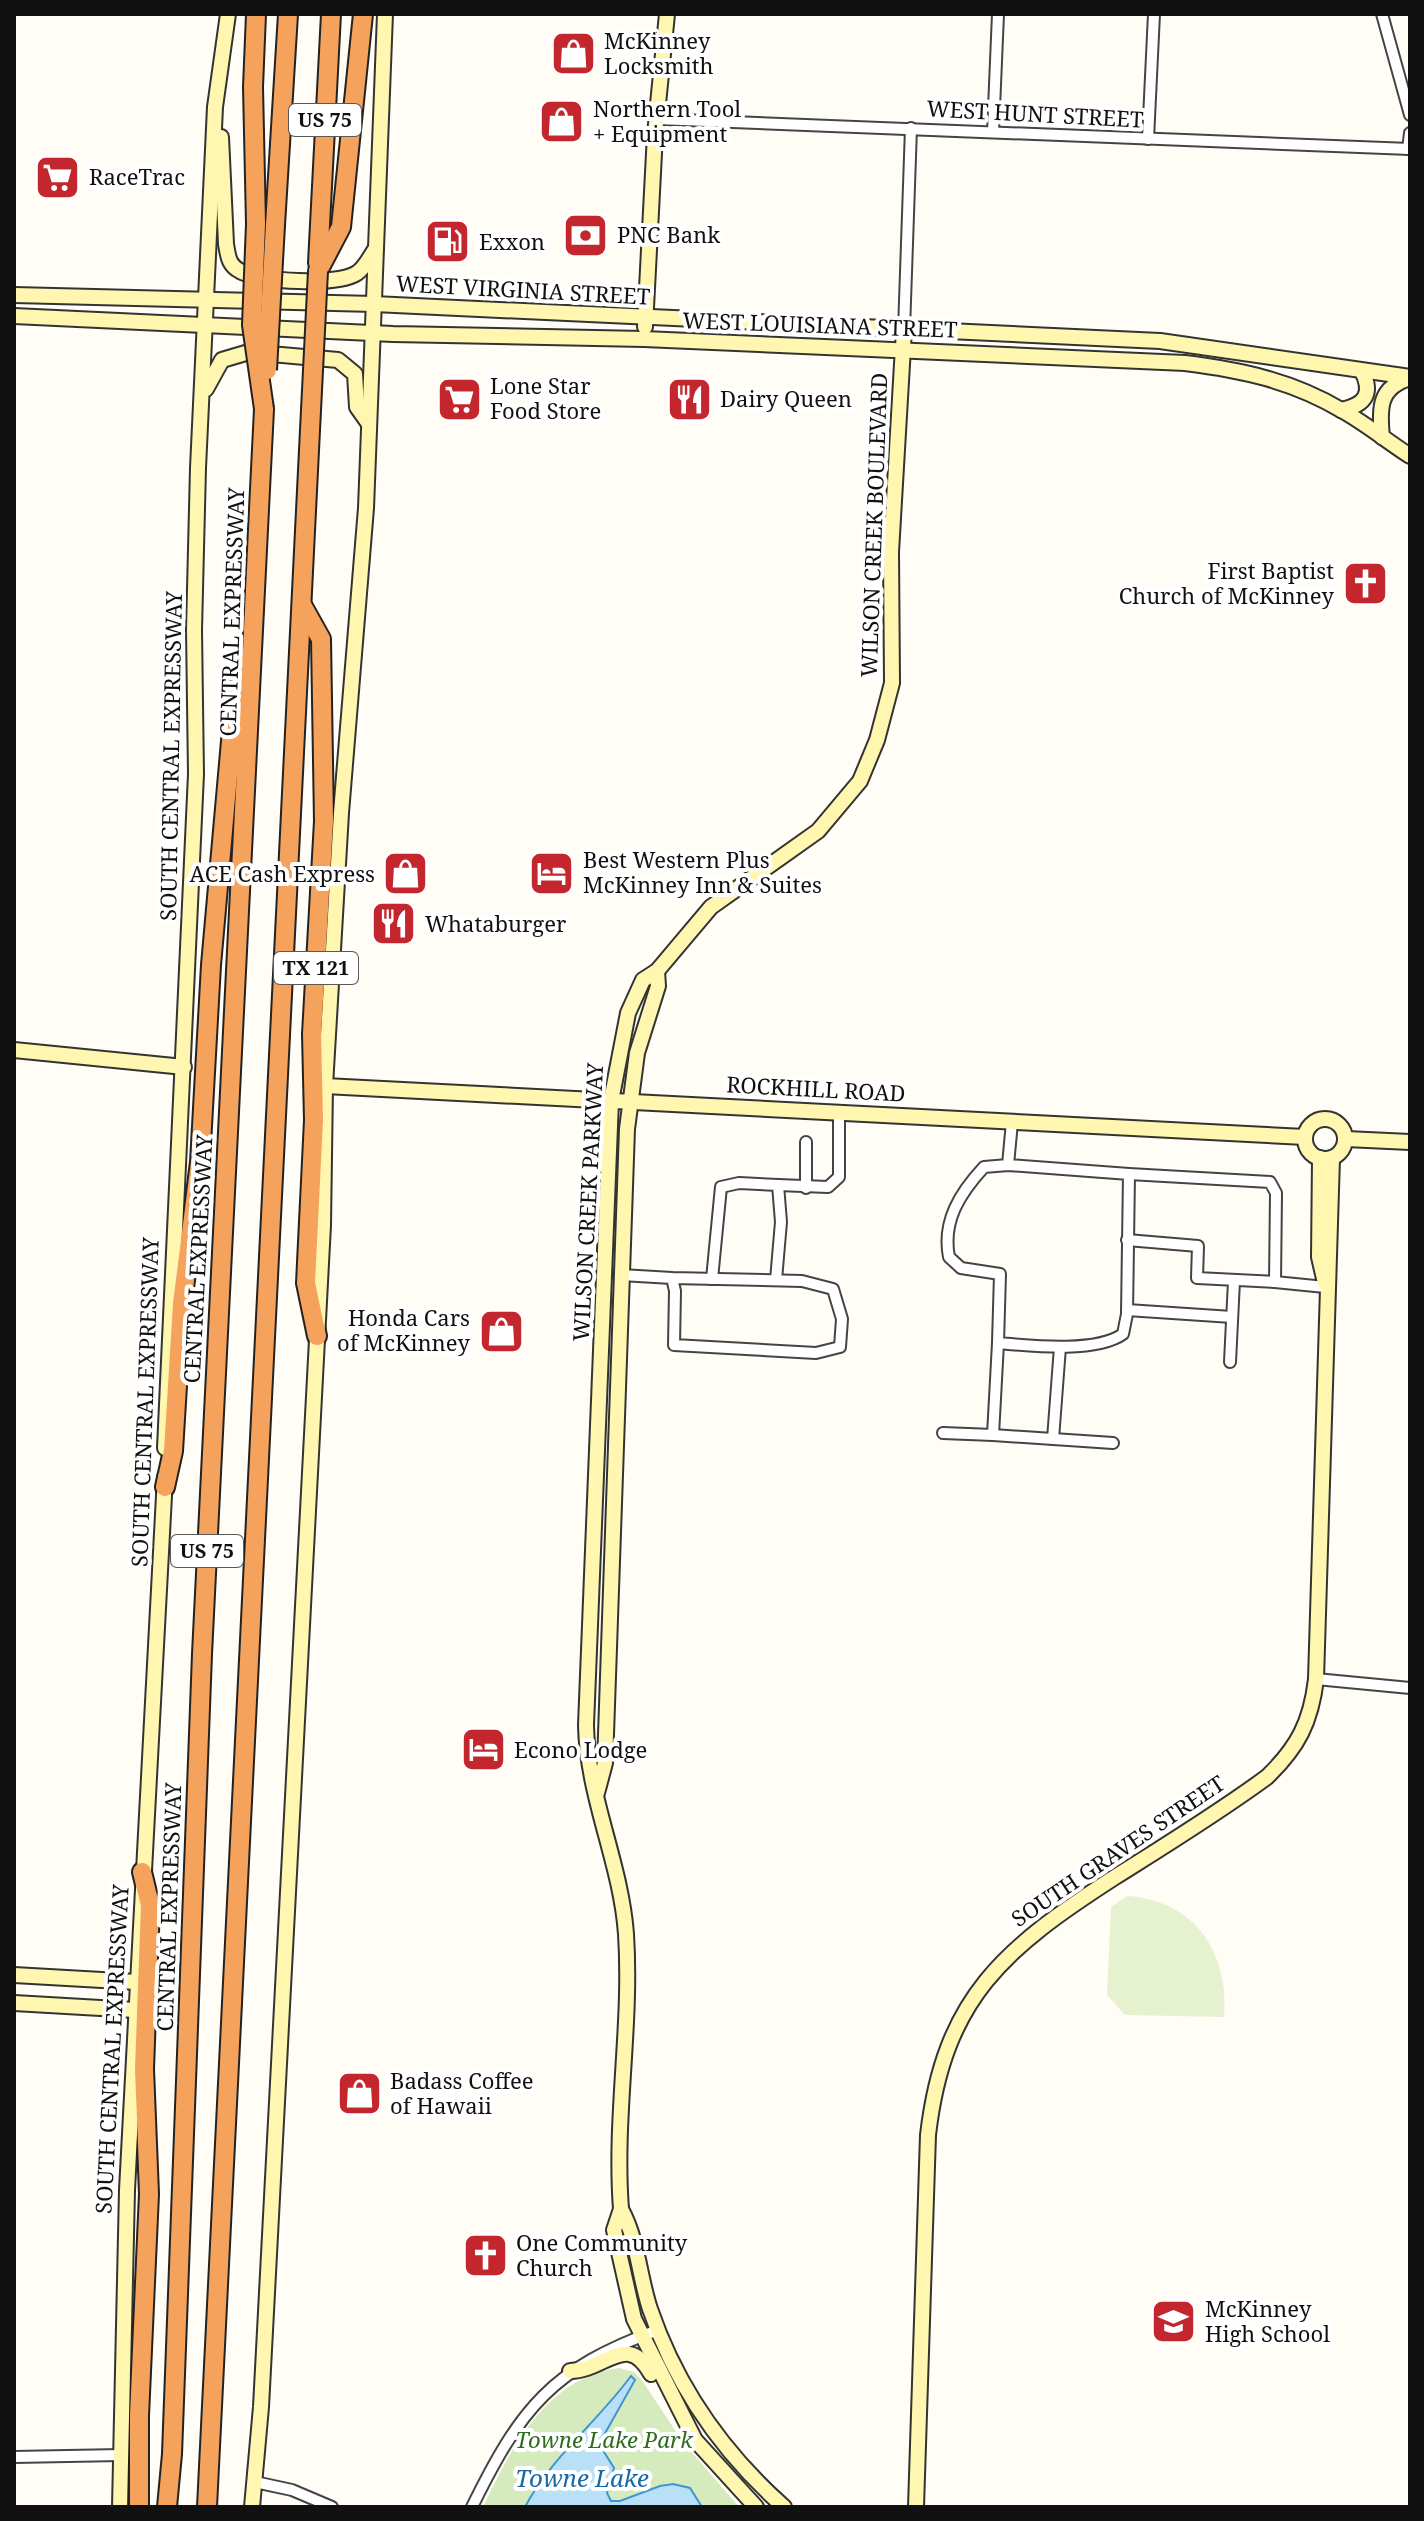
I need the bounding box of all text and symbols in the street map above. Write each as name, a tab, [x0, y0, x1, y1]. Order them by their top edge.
place label: McKinney Locksmith	[604, 25, 714, 80]
shop icon: McKinney Locksmith	[549, 30, 597, 78]
street label: WEST HUNT STREET	[926, 92, 1145, 134]
place label: Northern Tool + Equipment	[593, 93, 741, 148]
shop icon: Northern Tool + Equipment	[538, 98, 586, 146]
road number: US 75	[289, 104, 361, 136]
supermarket icon: RaceTrac	[34, 153, 82, 201]
place label: RaceTrac	[89, 161, 185, 191]
bank icon: PNC Bank	[562, 211, 610, 259]
fuel station icon: Exxon	[424, 218, 472, 266]
place label: PNC Bank	[617, 219, 720, 249]
place label: Exxon	[479, 226, 545, 256]
street label: WEST VIRGINIA STREET	[395, 267, 651, 311]
street label: WEST LOUISIANA STREET	[682, 304, 959, 344]
place label: Lone Star Food Store	[490, 370, 601, 425]
street label: WILSON CREEK BOULEVARD	[853, 372, 893, 678]
supermarket icon: Lone Star Food Store	[435, 375, 483, 423]
restaurant icon: Dairy Queen	[665, 375, 713, 423]
place label: Dairy Queen	[720, 383, 852, 413]
street label: CENTRAL EXPRESSWAY	[212, 487, 250, 737]
place label: First Baptist Church of McKinney	[1119, 555, 1335, 610]
church icon: First Baptist Church of McKinney	[1341, 560, 1389, 608]
street label: SOUTH CENTRAL EXPRESSWAY	[152, 591, 188, 921]
place label: Best Western Plus McKinney Inn & Suites	[583, 844, 822, 899]
hotel icon: Best Western Plus McKinney Inn & Suites	[528, 849, 576, 897]
shop icon: ACE Cash Express	[382, 850, 430, 898]
place label: ACE Cash Express	[190, 858, 375, 888]
restaurant icon: Whataburger	[370, 900, 418, 948]
place label: Whataburger	[425, 908, 567, 938]
road number: TX 121	[274, 952, 358, 984]
street label: WILSON CREEK PARKWAY	[565, 1062, 609, 1342]
street label: ROCKHILL ROAD	[726, 1068, 906, 1108]
street label: CENTRAL EXPRESSWAY	[176, 1133, 219, 1384]
street label: SOUTH CENTRAL EXPRESSWAY	[123, 1236, 165, 1567]
place label: Honda Cars of McKinney	[337, 1302, 471, 1357]
shop icon: Honda Cars of McKinney	[477, 1307, 525, 1355]
road number: US 75	[171, 1535, 243, 1567]
hotel icon: Econo Lodge	[459, 1726, 507, 1774]
place label: Econo Lodge	[514, 1734, 647, 1764]
street label: SOUTH GRAVES STREET	[1005, 1767, 1230, 1933]
street label: CENTRAL EXPRESSWAY	[149, 1782, 187, 2032]
street label: SOUTH CENTRAL EXPRESSWAY	[87, 1883, 135, 2214]
place label: Badass Coffee of Hawaii	[390, 2065, 534, 2120]
shop icon: Badass Coffee of Hawaii	[335, 2070, 383, 2118]
place label: One Community Church	[516, 2227, 688, 2282]
church icon: One Community Church	[461, 2232, 509, 2280]
place label: McKinney High School	[1205, 2293, 1330, 2348]
school or university icon: McKinney High School	[1150, 2298, 1198, 2346]
park label: Towne Lake Park	[515, 2424, 694, 2454]
water label: Towne Lake	[515, 2461, 649, 2494]

